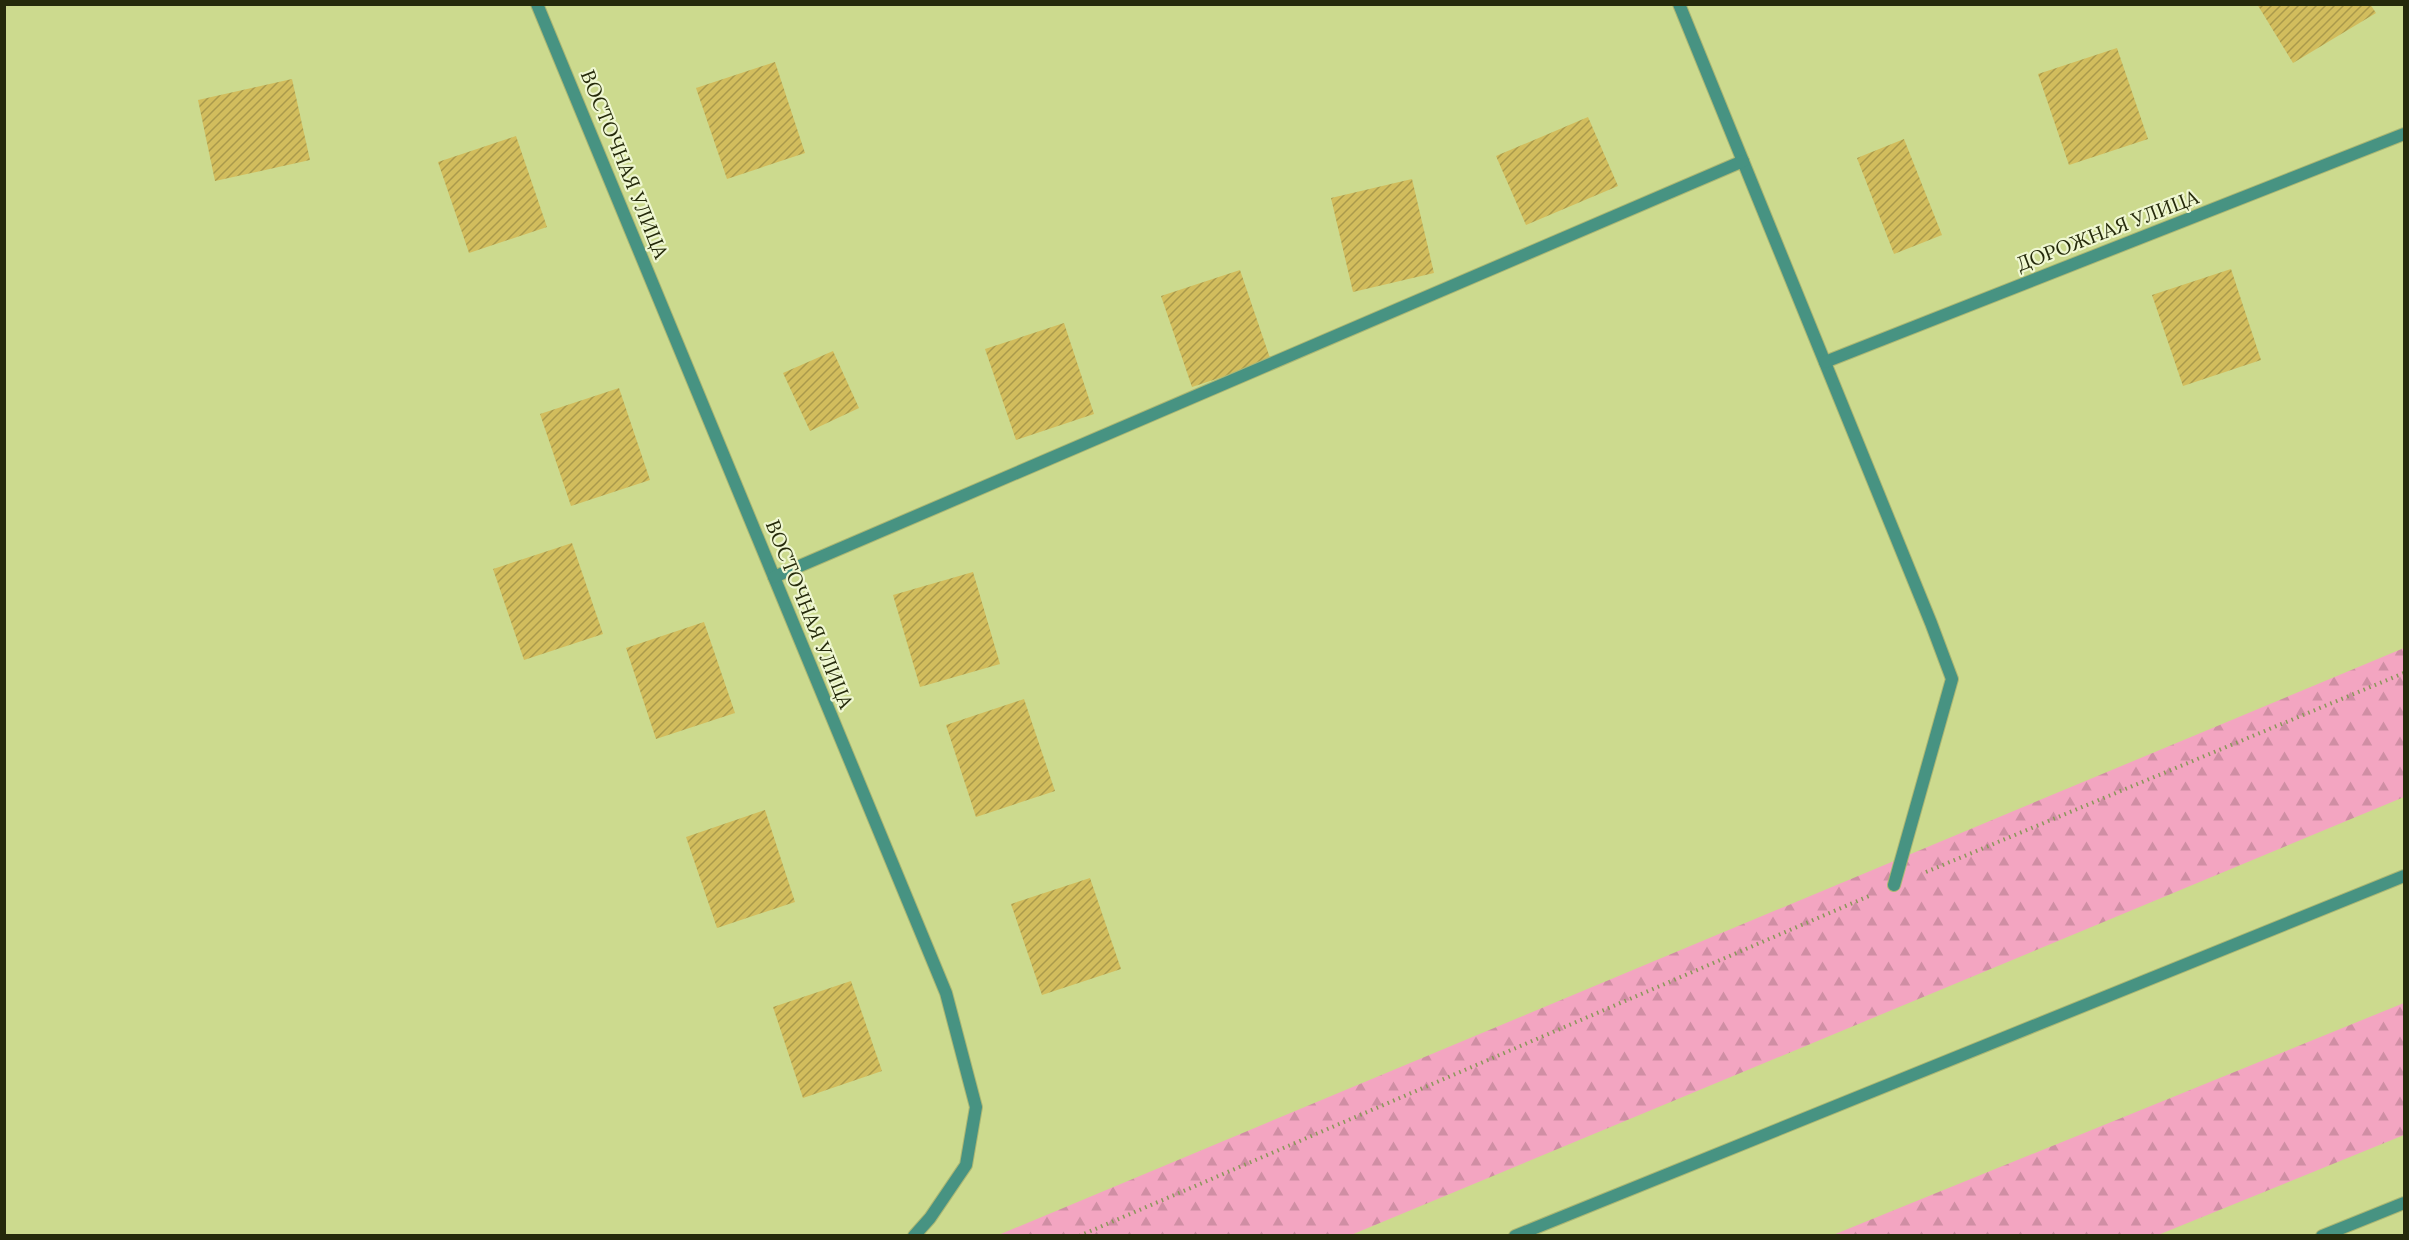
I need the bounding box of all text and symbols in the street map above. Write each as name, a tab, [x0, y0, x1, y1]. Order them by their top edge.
street label: ВОСТОЧНАЯ УЛИЦА	[576, 66, 674, 262]
street label: ДОРОЖНАЯ УЛИЦА	[2012, 184, 2202, 276]
street label: ВОСТОЧНАЯ УЛИЦА	[761, 516, 859, 712]

